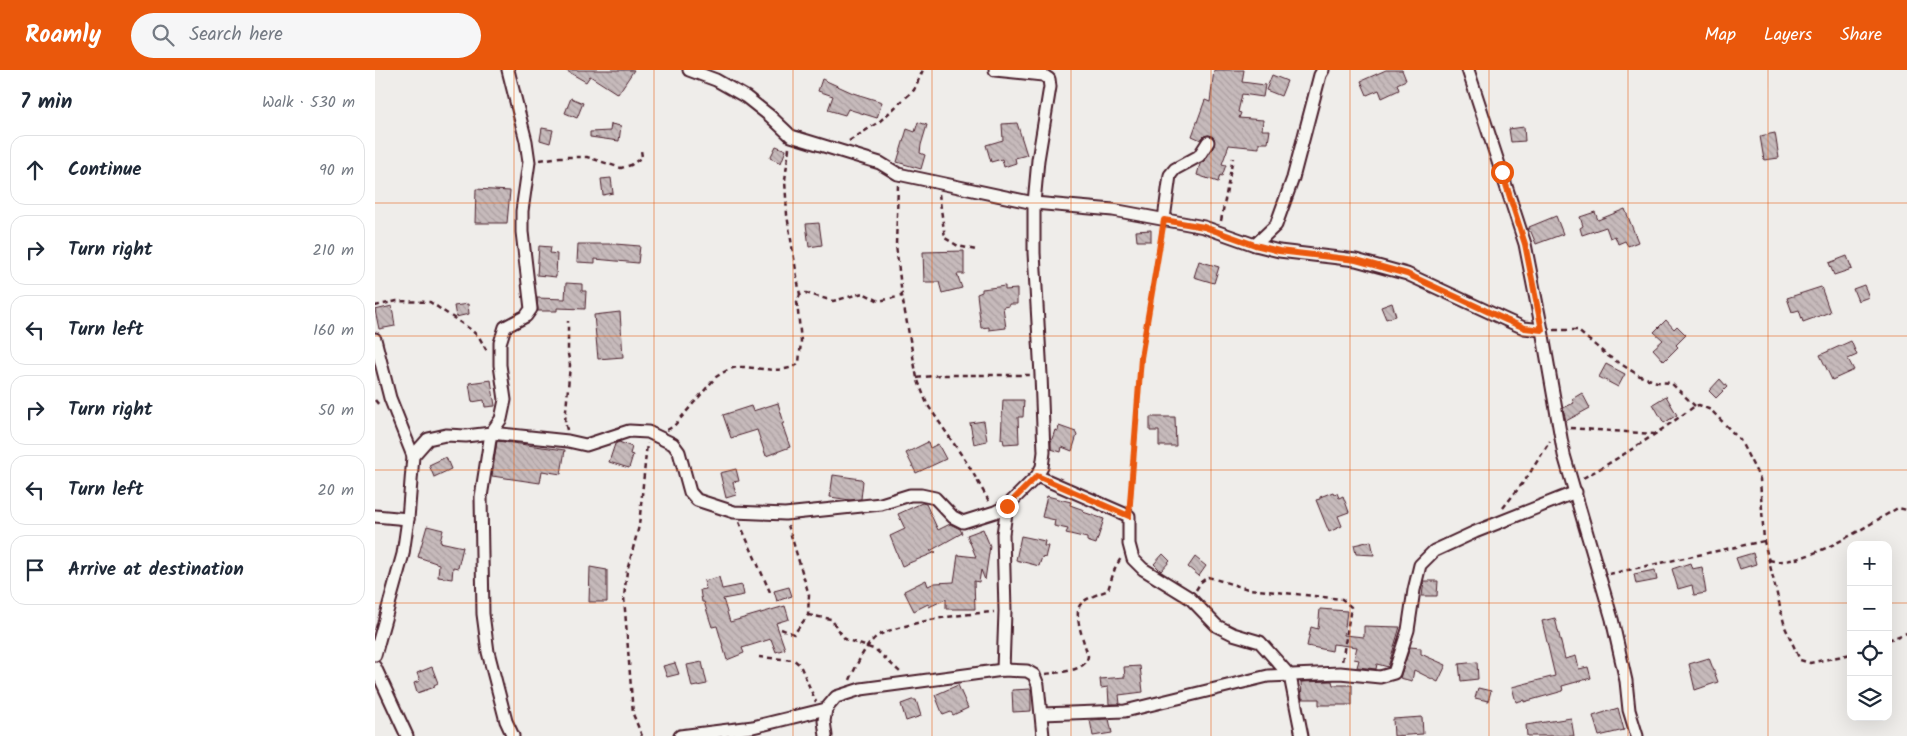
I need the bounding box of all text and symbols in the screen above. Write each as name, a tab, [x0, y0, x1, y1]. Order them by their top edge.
search box	[131, 13, 481, 58]
text: Roamly	[25, 16, 101, 55]
text: Search here	[189, 20, 283, 50]
icon: search	[149, 21, 177, 49]
text: Map	[1705, 21, 1736, 50]
text: Layers	[1764, 21, 1812, 50]
text: Share	[1840, 21, 1882, 50]
text: 7 min	[20, 86, 72, 119]
text: Walk · 530 m	[262, 90, 355, 115]
text: Continue	[68, 155, 141, 185]
icon: ahead	[21, 156, 49, 184]
text: 90 m	[319, 158, 354, 183]
route start	[1491, 161, 1514, 184]
text: Turn right	[68, 235, 153, 265]
icon: right	[21, 236, 49, 264]
text: 210 m	[313, 238, 354, 263]
text: Turn left	[68, 315, 143, 345]
icon: left	[21, 316, 49, 344]
text: 160 m	[313, 318, 354, 343]
text: Turn right	[68, 395, 153, 425]
icon: right	[21, 396, 49, 424]
text: 50 m	[318, 398, 354, 423]
text: Turn left	[68, 475, 143, 505]
icon: left	[21, 476, 49, 504]
text: 20 m	[318, 478, 354, 503]
route end	[996, 495, 1019, 518]
map controls	[1847, 541, 1892, 721]
button: +	[1847, 541, 1892, 586]
text: Arrive at destination	[68, 555, 244, 585]
icon: arrive	[21, 556, 49, 584]
button: −	[1847, 586, 1892, 631]
button: locate	[1847, 631, 1892, 676]
button: layers	[1847, 676, 1892, 721]

